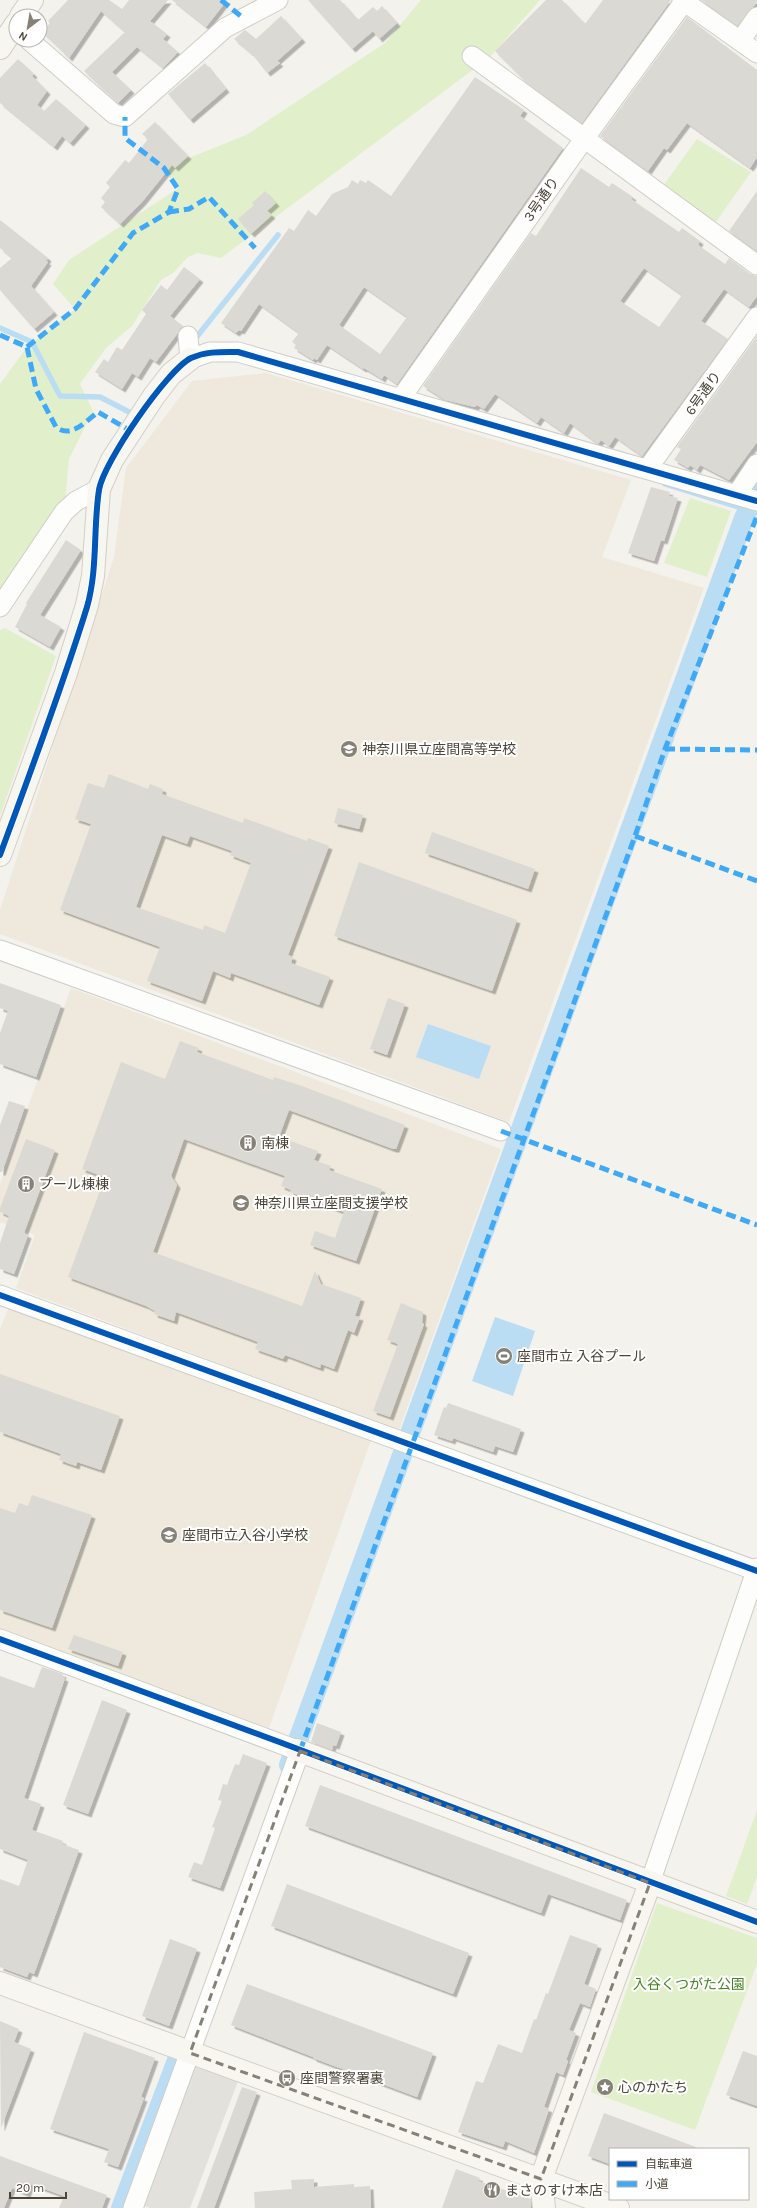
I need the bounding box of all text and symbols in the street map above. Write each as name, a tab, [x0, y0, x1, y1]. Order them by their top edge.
north arrow	[8, 8, 48, 48]
text: N	[16, 29, 30, 44]
street label: 3号通り	[520, 174, 563, 225]
street label: 6号通り	[682, 368, 725, 419]
school or university icon: 神奈川県立座間高等学校	[339, 739, 359, 759]
place label: 神奈川県立座間高等学校	[362, 741, 516, 758]
building icon: 南棟	[238, 1133, 258, 1153]
place label: 南棟	[261, 1135, 289, 1152]
building icon: プール棟棟	[16, 1174, 36, 1194]
place label: プール棟棟	[39, 1176, 109, 1193]
school or university icon: 神奈川県立座間支援学校	[231, 1193, 251, 1213]
place label: 神奈川県立座間支援学校	[254, 1195, 408, 1212]
sports icon: 座間市立 入谷プール	[494, 1346, 514, 1366]
place label: 座間市立 入谷プール	[517, 1348, 646, 1365]
school or university icon: 座間市立入谷小学校	[159, 1525, 179, 1545]
place label: 座間市立入谷小学校	[182, 1527, 308, 1544]
park label: 入谷くつがた公園	[633, 1976, 745, 1993]
bus stop icon: 座間警察署裏	[277, 2068, 297, 2088]
place label: 座間警察署裏	[300, 2070, 384, 2087]
place icon: 心のかたち	[595, 2077, 615, 2097]
place label: 心のかたち	[618, 2079, 688, 2096]
legend	[609, 2148, 749, 2200]
text: 自転車道	[645, 2157, 693, 2171]
scale bar	[10, 2174, 66, 2200]
text: 小道	[645, 2177, 669, 2191]
restaurant icon: まさのすけ本店	[482, 2180, 502, 2200]
text: 20 m	[16, 2181, 44, 2195]
place label: まさのすけ本店	[505, 2182, 603, 2199]

